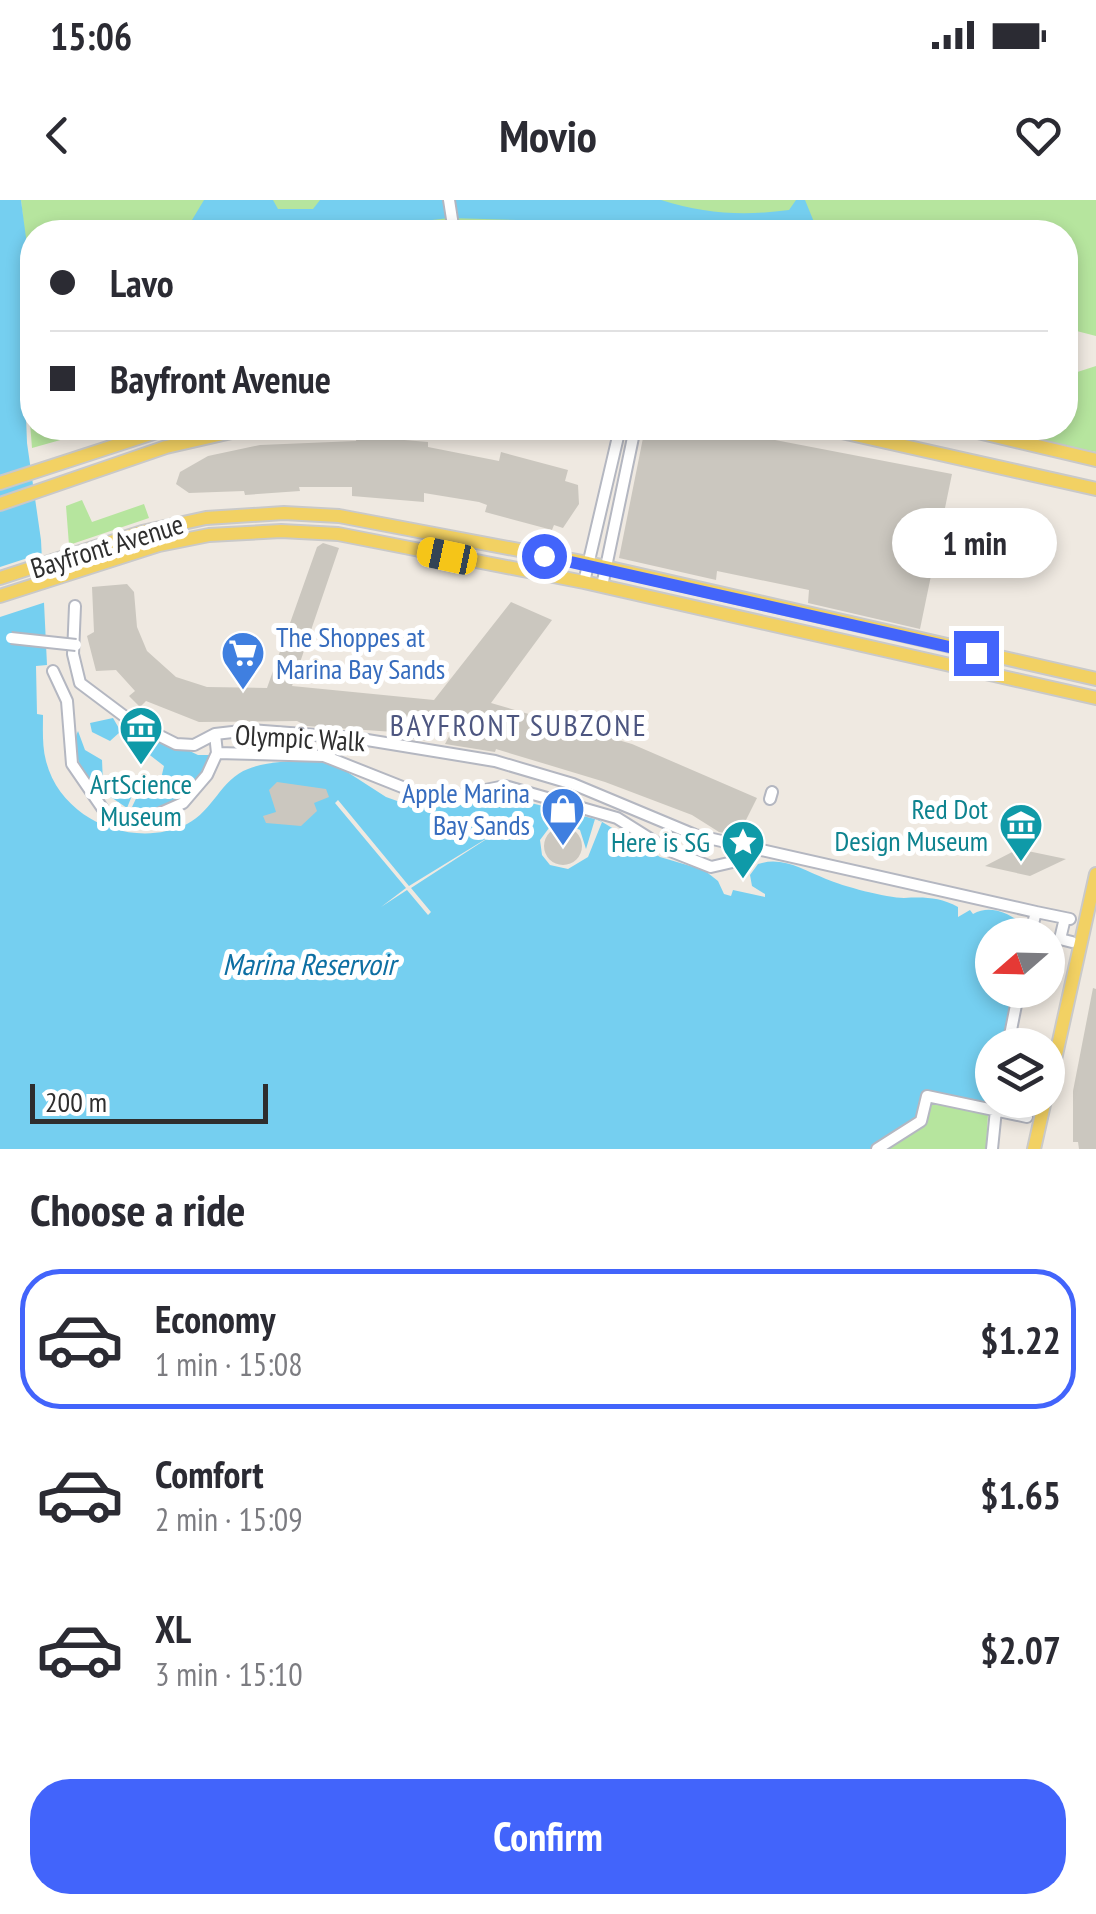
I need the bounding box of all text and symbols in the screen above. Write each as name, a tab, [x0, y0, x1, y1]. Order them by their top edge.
text: 15:06	[50, 11, 132, 60]
text: Movio	[499, 106, 597, 164]
icon: back	[30, 108, 85, 163]
icon: heart	[1011, 108, 1066, 163]
text: Lavo	[110, 258, 174, 307]
text: Bayfront Avenue	[110, 354, 331, 403]
street label: Bayfront Avenue	[26, 505, 188, 586]
callout: 1 min	[894, 508, 1058, 578]
text: 1 min	[942, 522, 1007, 564]
route start	[522, 534, 567, 579]
car	[415, 535, 479, 577]
place label: The Shoppes at Marina Bay Sands	[276, 618, 445, 687]
supermarket icon: The Shoppes at Marina Bay Sands	[220, 630, 266, 691]
route end	[954, 631, 999, 676]
museum icon: ArtScience Museum	[118, 705, 164, 766]
district label: BAYFRONT SUBZONE	[390, 705, 648, 744]
street label: Olympic Walk	[234, 716, 366, 759]
place label: ArtScience Museum	[90, 765, 192, 834]
place label: Apple Marina Bay Sands	[402, 774, 530, 843]
shop icon: Apple Marina Bay Sands	[540, 786, 586, 847]
place label: Red Dot Design Museum	[834, 790, 988, 859]
museum icon: Red Dot Design Museum	[998, 802, 1044, 863]
place icon: Here is SG	[720, 819, 766, 880]
place label: Here is SG	[611, 823, 710, 860]
north arrow	[975, 918, 1065, 1008]
map controls	[975, 918, 1065, 1118]
water label: Marina Reservoir	[222, 944, 399, 983]
button: layers	[975, 1028, 1065, 1118]
scale bar	[30, 1079, 268, 1124]
text: 200 m	[45, 1083, 107, 1120]
text: Choose a ride	[30, 1180, 245, 1238]
icon: car	[35, 1294, 125, 1384]
text: Economy	[155, 1294, 275, 1343]
text: $1.22	[980, 1315, 1061, 1364]
text: 1 min · 15:08	[155, 1343, 303, 1385]
icon: car	[35, 1449, 125, 1539]
text: Comfort	[155, 1449, 264, 1498]
text: $1.65	[980, 1470, 1061, 1519]
text: 2 min · 15:09	[155, 1498, 303, 1540]
icon: car	[35, 1604, 125, 1694]
text: XL	[155, 1604, 191, 1653]
text: $2.07	[980, 1625, 1061, 1674]
text: 3 min · 15:10	[155, 1653, 303, 1695]
button: Confirm	[30, 1779, 1066, 1894]

